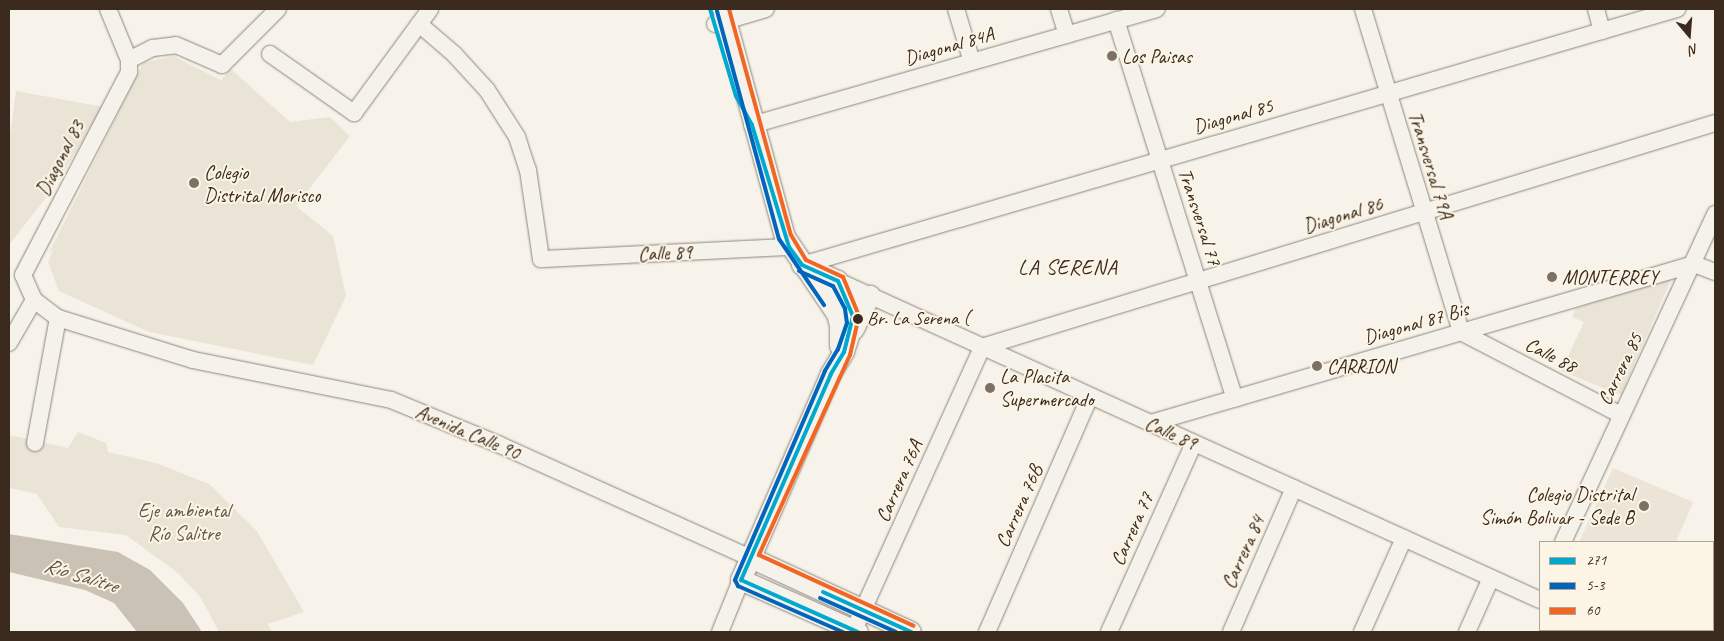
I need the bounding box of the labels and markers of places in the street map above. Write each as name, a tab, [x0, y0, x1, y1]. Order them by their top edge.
place label: Los Paisas	[1122, 44, 1192, 68]
marker: Los Paisas	[1106, 50, 1118, 62]
place label: Colegio Distrital Morisco	[204, 160, 321, 207]
marker: Colegio Distrital Morisco	[188, 177, 200, 189]
place label: MONTERREY	[1562, 265, 1658, 289]
marker: MONTERREY	[1546, 271, 1558, 283]
place label: Br. La Serena (	[867, 308, 968, 330]
marker: Br. La Serena (	[853, 314, 863, 324]
place label: CARRION	[1327, 354, 1395, 378]
marker: CARRION	[1311, 360, 1323, 372]
place label: La Placita Supermercado	[1000, 364, 1094, 411]
marker: La Placita Supermercado	[984, 382, 996, 394]
place label: Colegio Distrital Simón Bolivar - Sede B	[1480, 482, 1634, 529]
marker: Colegio Distrital Simón Bolivar - Sede B	[1638, 500, 1650, 512]

